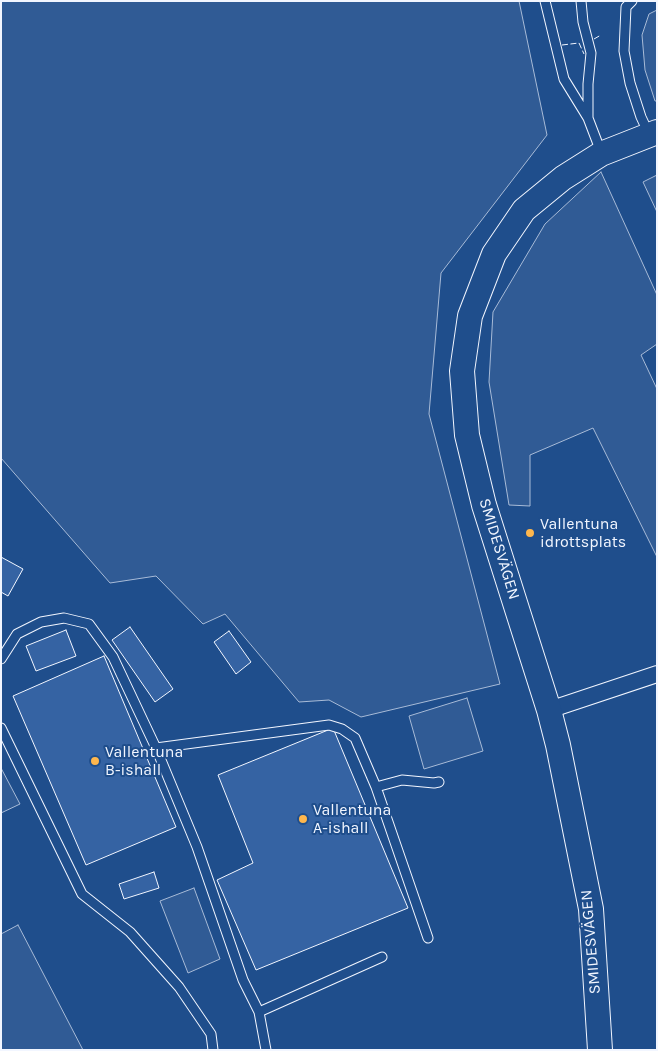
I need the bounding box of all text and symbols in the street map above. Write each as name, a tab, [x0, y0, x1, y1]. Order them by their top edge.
street label: SMIDESVÄGEN	[474, 496, 524, 602]
place label: Vallentuna idrottsplats	[540, 514, 626, 552]
marker: Vallentuna idrottsplats	[524, 527, 536, 539]
place label: Vallentuna B-ishall	[105, 742, 183, 780]
marker: Vallentuna B-ishall	[89, 755, 101, 767]
place label: Vallentuna A-ishall	[313, 800, 391, 838]
marker: Vallentuna A-ishall	[297, 813, 309, 825]
street label: SMIDESVÄGEN	[577, 889, 605, 995]

